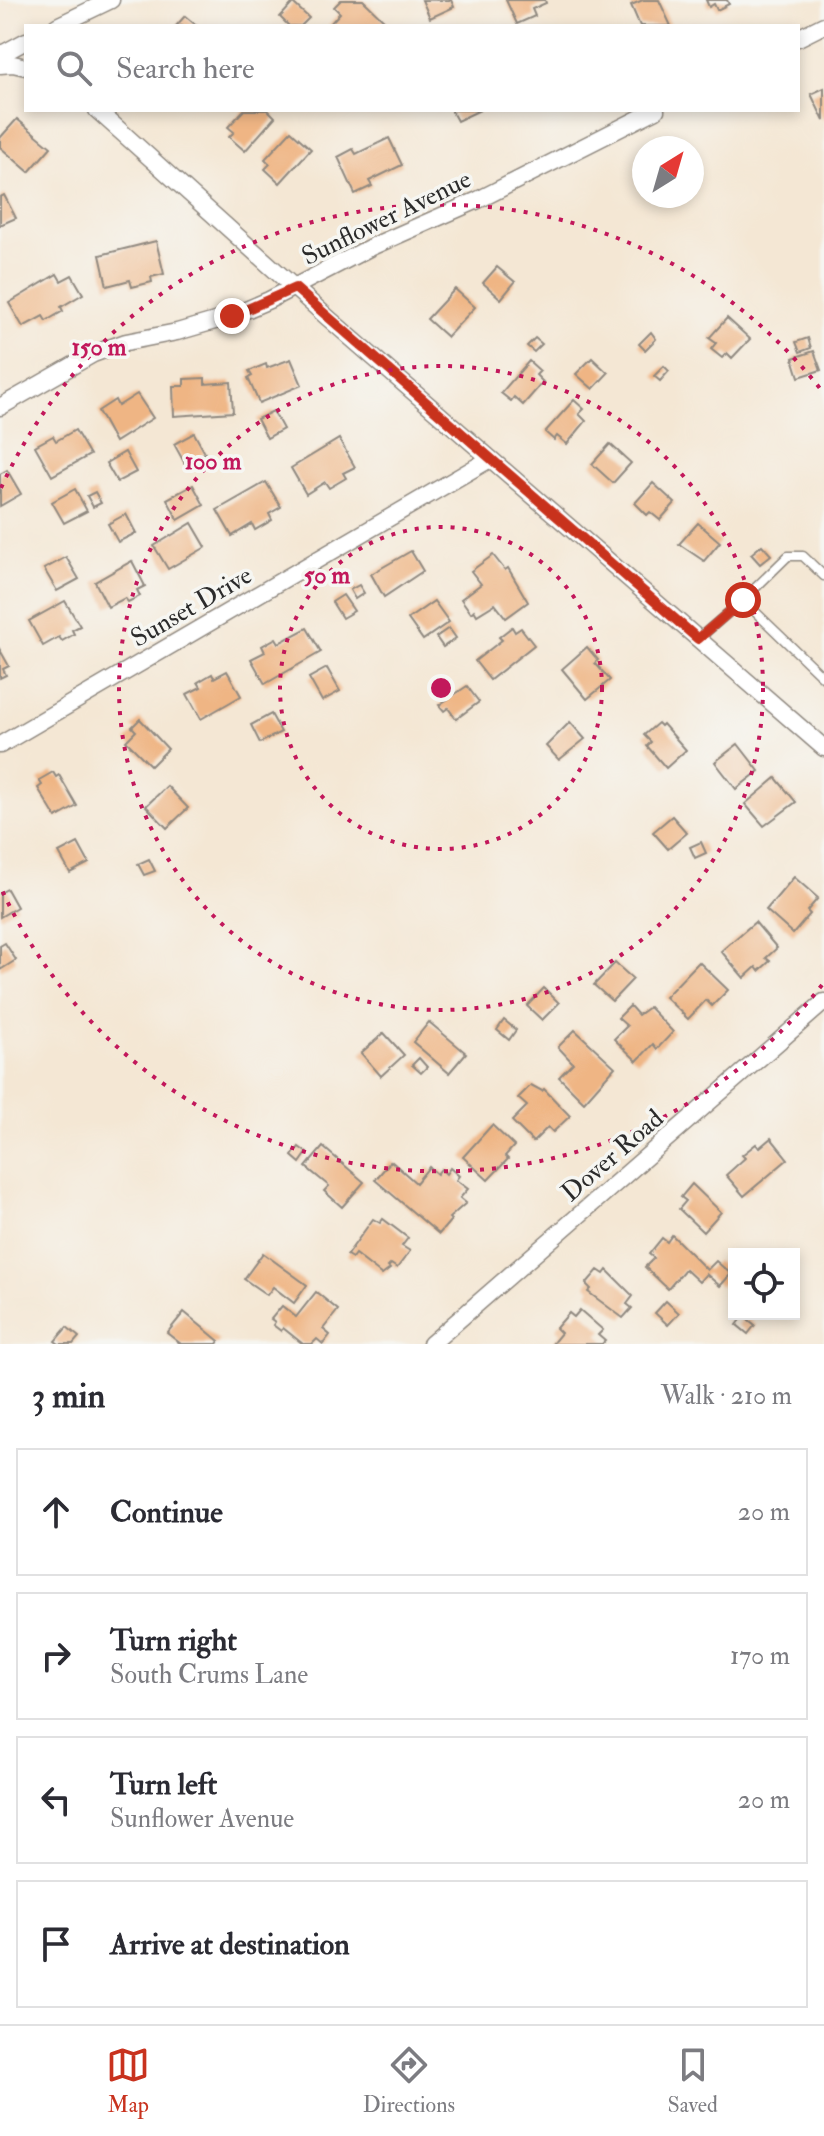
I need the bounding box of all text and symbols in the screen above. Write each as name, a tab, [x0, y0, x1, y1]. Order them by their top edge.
search box	[24, 24, 800, 112]
icon: search	[52, 46, 96, 90]
text: Search here	[116, 50, 255, 87]
north arrow	[632, 136, 704, 208]
street label: Sunflower Avenue	[297, 163, 476, 273]
route end	[214, 298, 250, 334]
text: 150 m	[72, 332, 127, 363]
text: 100 m	[185, 446, 242, 477]
street label: Sunset Drive	[125, 559, 258, 654]
text: 50 m	[304, 560, 351, 591]
route start	[725, 582, 761, 618]
centre of rings	[427, 674, 455, 702]
street label: Dover Road	[555, 1103, 670, 1209]
map controls	[728, 1248, 800, 1320]
button: locate	[728, 1248, 800, 1320]
text: 3 min	[32, 1375, 105, 1418]
text: Walk · 210 m	[661, 1380, 792, 1412]
icon: ahead	[34, 1490, 78, 1534]
text: Continue	[110, 1494, 223, 1531]
text: 20 m	[738, 1496, 790, 1528]
text: Turn right	[110, 1622, 237, 1659]
icon: right	[34, 1634, 78, 1678]
text: 170 m	[730, 1640, 790, 1672]
text: South Crums Lane	[110, 1659, 308, 1691]
text: Turn left	[110, 1766, 217, 1803]
icon: left	[34, 1778, 78, 1822]
text: 20 m	[738, 1784, 790, 1816]
text: Sunflower Avenue	[110, 1803, 294, 1835]
icon: arrive	[34, 1922, 78, 1966]
text: Arrive at destination	[110, 1926, 350, 1963]
tab: Map	[106, 2043, 150, 2119]
tab: Directions	[363, 2043, 455, 2119]
tab: Saved	[668, 2043, 718, 2119]

